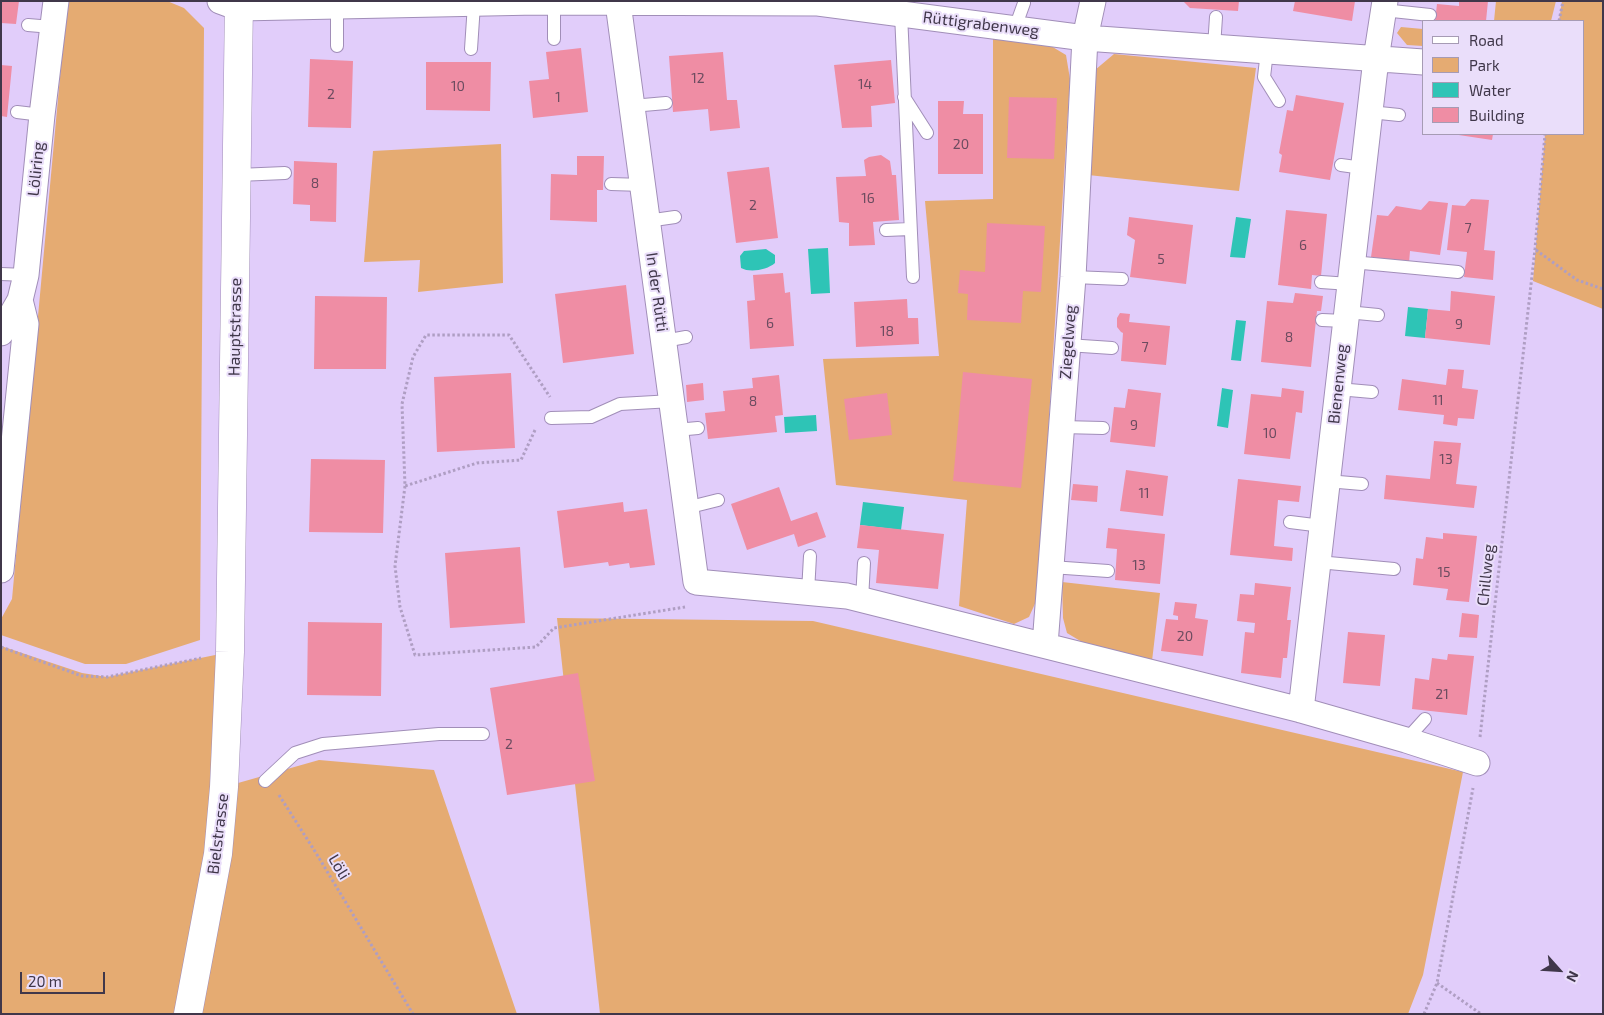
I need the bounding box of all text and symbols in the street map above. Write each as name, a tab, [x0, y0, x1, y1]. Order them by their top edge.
street label: Rüttigrabenweg	[922, 7, 1040, 41]
legend	[1422, 20, 1584, 135]
text: Road	[1469, 31, 1504, 49]
text: Park	[1469, 56, 1500, 74]
house number: 12	[691, 70, 705, 86]
house number: 14	[858, 76, 872, 92]
house number: 10	[451, 78, 465, 94]
text: Water	[1469, 81, 1511, 99]
house number: 2	[327, 86, 335, 102]
house number: 1	[555, 89, 561, 105]
text: Building	[1469, 106, 1524, 124]
house number: 20	[953, 136, 969, 152]
street label: Löliring	[24, 141, 48, 197]
house number: 8	[311, 175, 319, 191]
house number: 16	[861, 190, 875, 206]
house number: 2	[749, 197, 757, 213]
house number: 7	[1464, 220, 1472, 236]
house number: 6	[1299, 237, 1307, 253]
street label: In der Rütti	[642, 251, 672, 333]
house number: 5	[1157, 251, 1165, 267]
street label: Hauptstrasse	[225, 278, 245, 376]
street label: Ziegelweg	[1056, 304, 1080, 380]
house number: 6	[766, 315, 774, 331]
house number: 9	[1455, 316, 1463, 332]
house number: 18	[880, 323, 894, 339]
house number: 8	[1285, 329, 1293, 345]
house number: 7	[1141, 339, 1149, 355]
street label: Bienenweg	[1324, 343, 1352, 425]
house number: 11	[1432, 392, 1444, 408]
house number: 8	[749, 393, 757, 409]
house number: 9	[1130, 417, 1138, 433]
house number: 10	[1263, 425, 1277, 441]
house number: 13	[1439, 451, 1453, 467]
house number: 11	[1138, 485, 1150, 501]
street label: Chillweg	[1473, 543, 1499, 607]
house number: 13	[1132, 557, 1146, 573]
house number: 15	[1437, 564, 1451, 580]
house number: 20	[1177, 628, 1193, 644]
house number: 21	[1435, 686, 1449, 702]
house number: 2	[505, 736, 513, 752]
street label: Bielstrasse	[204, 792, 232, 876]
street label: Löli	[324, 851, 354, 883]
north arrow	[1534, 945, 1584, 995]
scale bar	[22, 962, 108, 994]
text: N	[1563, 969, 1583, 985]
text: 20 m	[28, 972, 62, 990]

